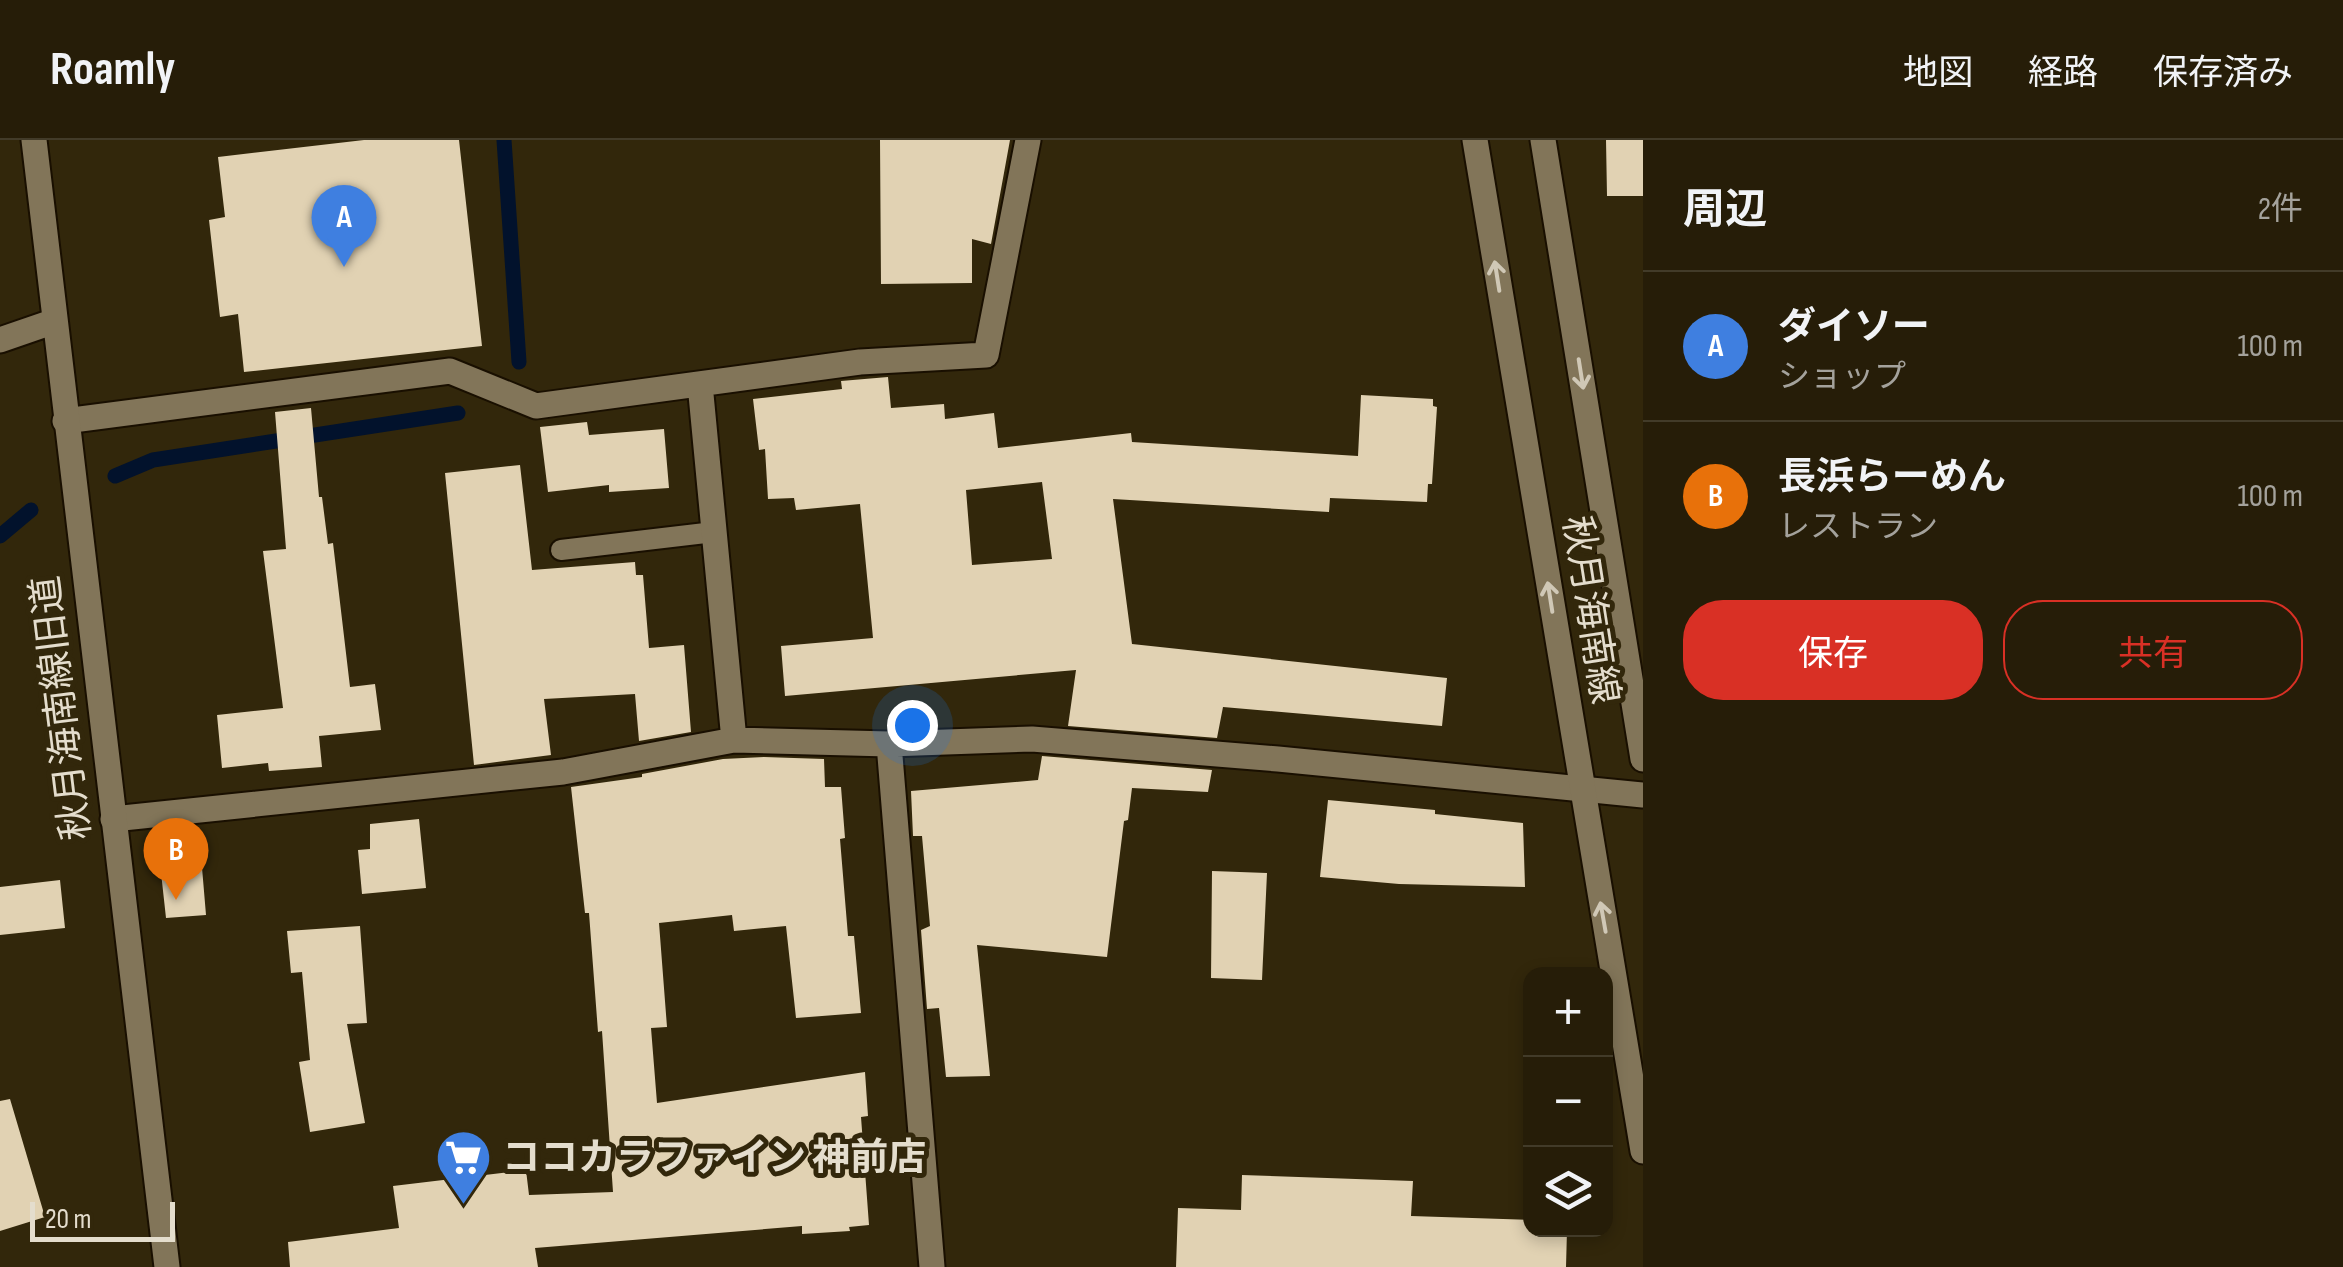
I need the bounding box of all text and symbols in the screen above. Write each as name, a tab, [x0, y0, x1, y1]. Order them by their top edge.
text: Roamly	[50, 41, 175, 98]
text: 地図	[1903, 52, 1973, 95]
text: 経路	[2028, 52, 2098, 95]
text: 保存済み	[2153, 52, 2293, 95]
pin: A	[312, 184, 376, 267]
text: 周辺	[1683, 185, 1767, 236]
text: 2件	[2258, 190, 2303, 229]
one-way arrow	[1487, 260, 1506, 293]
text: ダイソー	[1778, 305, 1930, 350]
text: A	[1708, 327, 1723, 366]
text: 100 m	[2238, 327, 2303, 366]
one-way arrow	[1572, 358, 1591, 390]
text: ショップ	[1778, 358, 1906, 397]
text: 長浜らーめん	[1778, 455, 2006, 500]
text: B	[1708, 477, 1723, 516]
text: 100 m	[2238, 477, 2303, 516]
text: レストラン	[1778, 508, 1938, 547]
street label: 秋月海南線	[1553, 513, 1627, 707]
street label: 秋月海南線旧道	[23, 573, 101, 843]
one-way arrow	[1540, 581, 1558, 613]
button: 保存	[1683, 600, 1983, 700]
button: 共有	[2003, 600, 2303, 700]
your location	[887, 700, 938, 751]
pin: B	[144, 818, 208, 900]
one-way arrow	[1593, 901, 1612, 934]
map controls	[1523, 967, 1613, 1237]
button: +	[1523, 967, 1613, 1057]
button: −	[1523, 1057, 1613, 1147]
supermarket icon: ココカラファイン 神前店	[433, 1128, 493, 1207]
place label: ココカラファイン 神前店	[502, 1136, 926, 1181]
button: layers	[1523, 1147, 1613, 1237]
scale bar	[30, 1197, 175, 1242]
text: 20 m	[45, 1203, 91, 1236]

